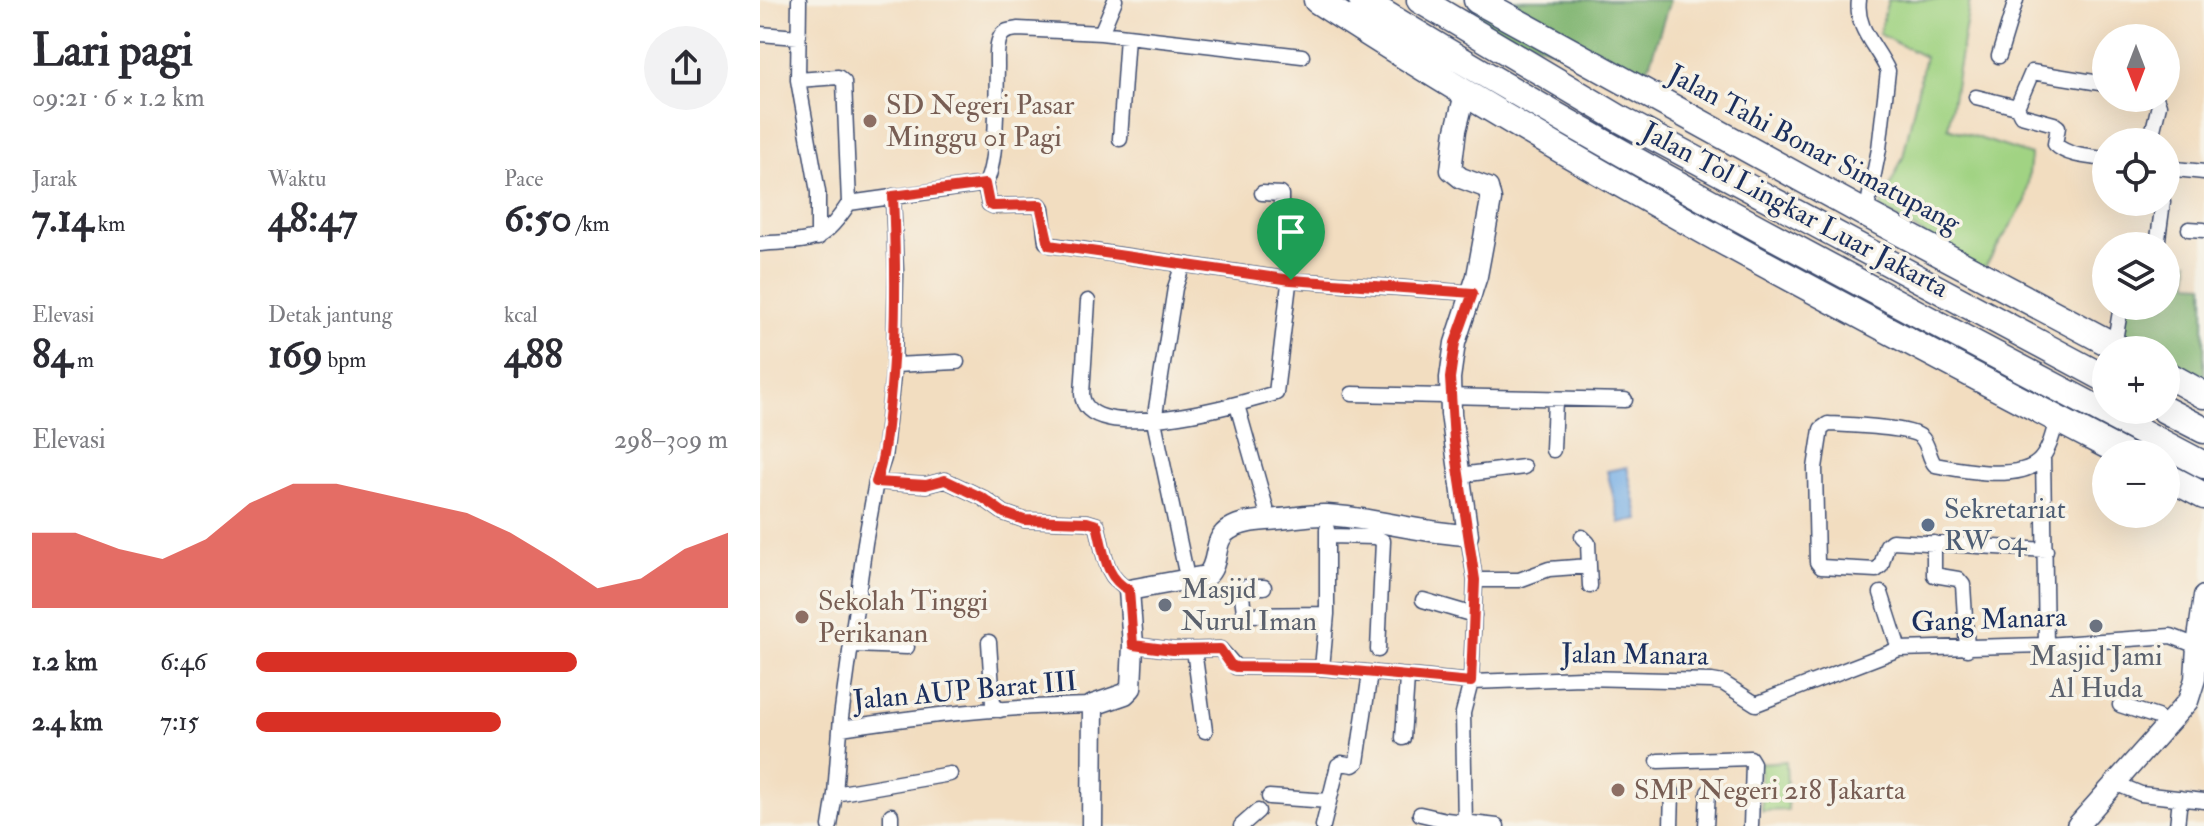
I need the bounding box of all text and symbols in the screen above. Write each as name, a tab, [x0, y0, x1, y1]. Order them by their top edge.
text: Lari pagi	[32, 24, 193, 79]
north arrow	[2092, 24, 2180, 112]
map controls	[2092, 24, 2180, 528]
button: share	[644, 26, 728, 110]
street label: Jalan Tahi Bonar Simatupang	[1661, 57, 1967, 242]
text: 09:21 · 6 × 1.2 km	[32, 82, 205, 114]
place label: SD Negeri Pasar Minggu 01 Pagi	[886, 88, 1075, 155]
marker: SD Negeri Pasar Minggu 01 Pagi	[861, 112, 879, 130]
street label: Jalan Tol Lingkar Luar Jakarta	[1635, 114, 1955, 306]
button: locate	[2092, 128, 2180, 216]
text: Jarak	[32, 165, 77, 193]
text: Waktu	[268, 165, 326, 193]
text: Pace	[504, 165, 543, 193]
text: 7.14	[32, 193, 93, 244]
text: 48:47	[268, 193, 357, 244]
text: 6:50	[504, 193, 572, 244]
pin	[1257, 198, 1325, 280]
text: km	[93, 210, 125, 238]
text: /km	[572, 210, 610, 238]
icon: arrive	[1269, 210, 1313, 254]
button: layers	[2092, 232, 2180, 320]
text: Elevasi	[32, 301, 94, 329]
text: Detak jantung	[268, 301, 393, 329]
text: kcal	[504, 301, 538, 329]
text: 84	[32, 329, 72, 380]
text: 169	[268, 329, 323, 380]
text: 488	[504, 329, 563, 380]
button: +	[2092, 336, 2180, 424]
text: m	[72, 346, 94, 374]
text: bpm	[323, 346, 366, 374]
text: Elevasi	[32, 424, 106, 456]
text: 298–309 m	[614, 424, 728, 456]
button: −	[2092, 440, 2180, 528]
place label: Sekretariat RW 04	[1944, 492, 2066, 559]
marker: Sekretariat RW 04	[1919, 516, 1937, 534]
place label: Masjid Nurul Iman	[1181, 572, 1317, 639]
place label: Sekolah Tinggi Perikanan	[818, 584, 988, 651]
marker: Masjid Nurul Iman	[1156, 596, 1174, 614]
street label: Gang Manara	[1911, 600, 2068, 640]
marker: Sekolah Tinggi Perikanan	[793, 608, 811, 626]
marker: Masjid Jami Al Huda	[2087, 617, 2105, 635]
street label: Jalan Manara	[1560, 636, 1710, 674]
place label: Masjid Jami Al Huda	[2030, 639, 2162, 706]
text: 1.2 km	[32, 646, 98, 678]
text: 6:46	[160, 646, 207, 678]
street label: Jalan AUP Barat III	[851, 664, 1078, 718]
text: 2.4 km	[32, 706, 103, 738]
text: 7:15	[160, 706, 199, 738]
place label: SMP Negeri 218 Jakarta	[1634, 773, 1906, 808]
marker: SMP Negeri 218 Jakarta	[1609, 781, 1627, 799]

